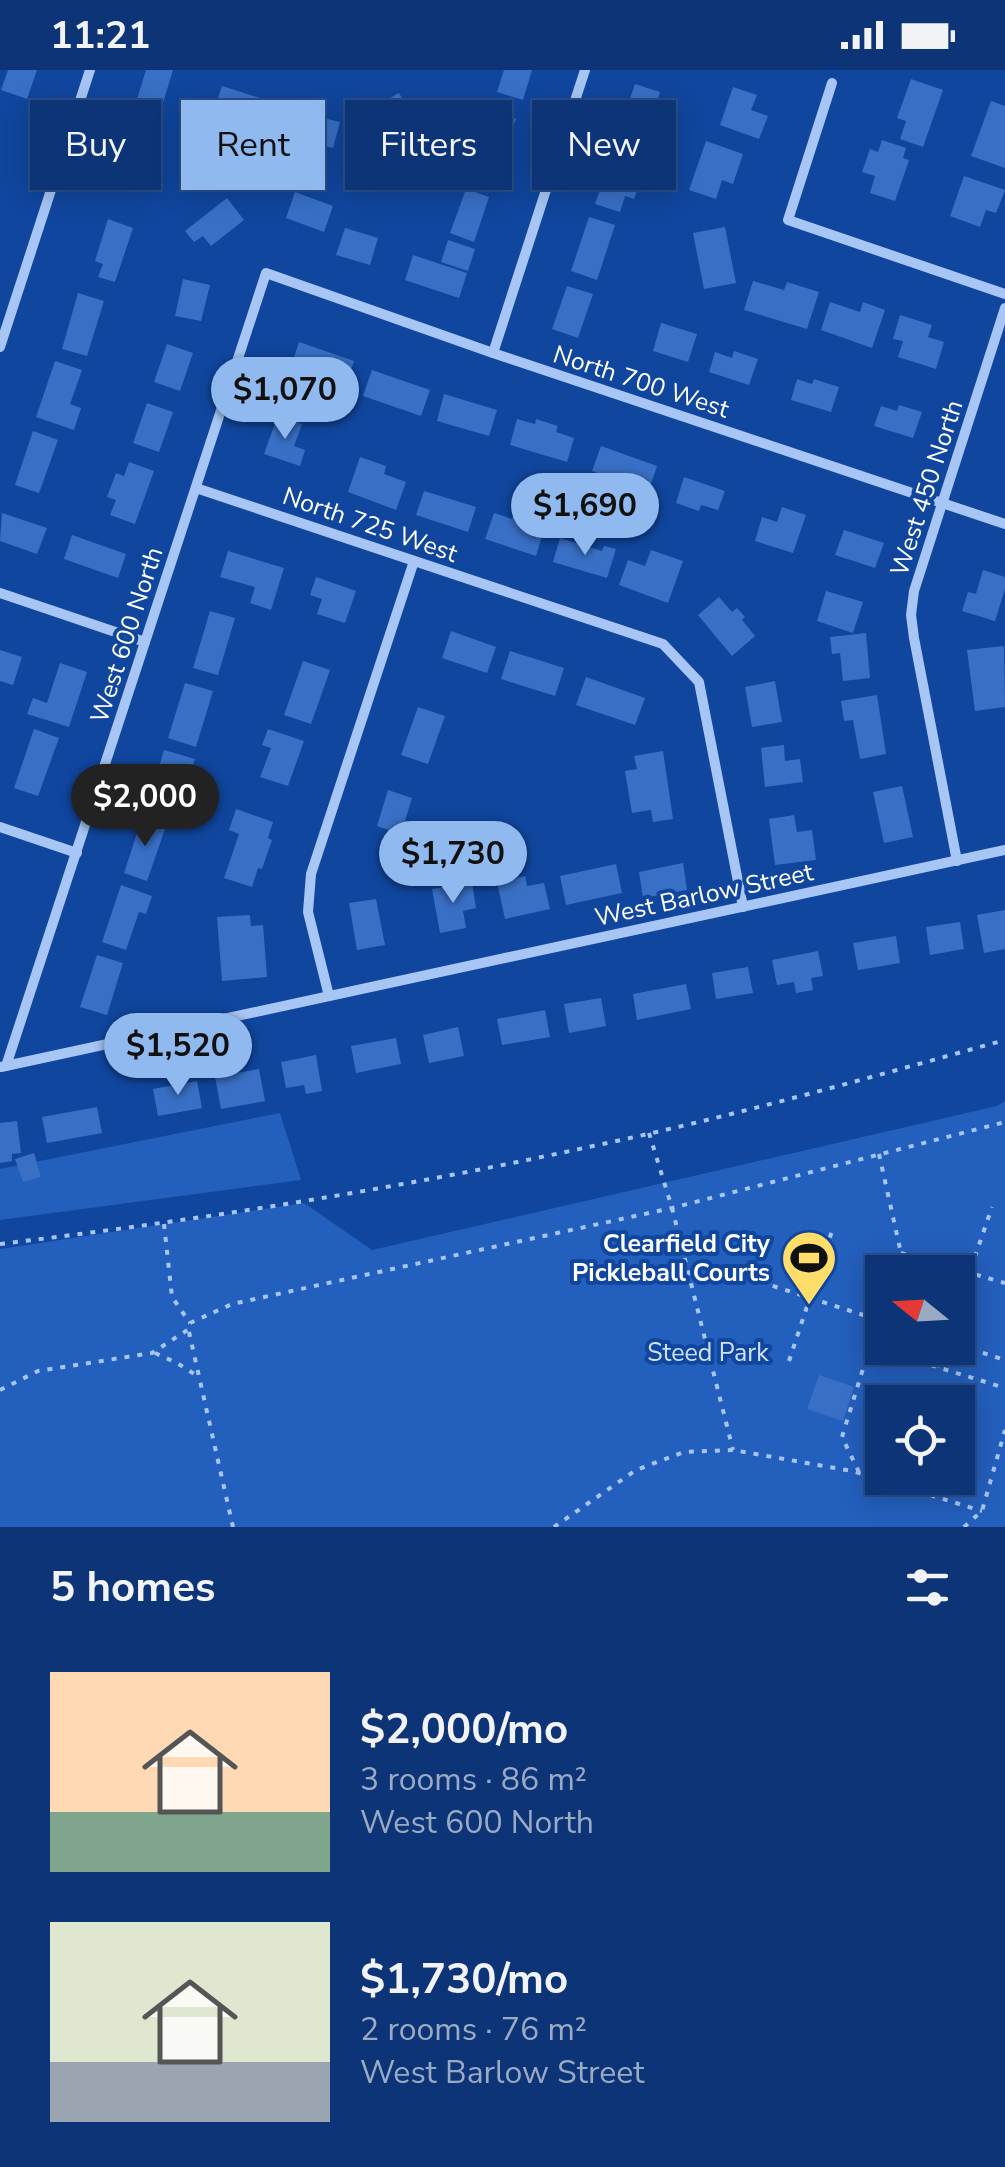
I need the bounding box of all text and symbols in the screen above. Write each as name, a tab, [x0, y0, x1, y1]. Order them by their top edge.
text: 11:21	[50, 10, 151, 61]
chip: Buy	[30, 100, 161, 190]
chip: Rent	[181, 100, 325, 190]
chip: Filters	[345, 100, 512, 190]
chip: New	[532, 100, 676, 190]
street label: North 700 West	[549, 338, 733, 426]
pin: $1,070	[204, 357, 366, 442]
text: $1,070	[233, 368, 337, 411]
street label: West 450 North	[883, 396, 971, 580]
pin: $1,690	[504, 473, 666, 558]
street label: North 725 West	[278, 479, 462, 571]
text: $1,690	[533, 484, 637, 527]
street label: West 600 North	[83, 543, 171, 727]
pin: $2,000	[64, 764, 226, 849]
text: $2,000	[93, 775, 197, 818]
pin: $1,730	[372, 821, 534, 906]
text: $1,730	[401, 832, 505, 875]
street label: West Barlow Street	[592, 855, 816, 935]
pin: $1,520	[97, 1013, 259, 1098]
text: $1,520	[126, 1024, 230, 1067]
place label: Clearfield City Pickleball Courts	[572, 1227, 771, 1290]
sports icon: Clearfield City Pickleball Courts	[779, 1228, 839, 1307]
north arrow	[865, 1255, 975, 1365]
map controls	[865, 1255, 975, 1495]
park label: Steed Park	[647, 1336, 769, 1370]
button: locate	[865, 1385, 975, 1495]
text: 5 homes	[50, 1559, 215, 1616]
icon: filters	[900, 1560, 955, 1615]
text: $2,000/mo	[360, 1701, 568, 1758]
icon: home	[130, 1712, 250, 1832]
text: 3 rooms · 86 m²	[360, 1758, 587, 1801]
text: West 600 North	[360, 1801, 594, 1844]
text: $1,730/mo	[360, 1951, 568, 2008]
icon: home	[130, 1962, 250, 2082]
text: 2 rooms · 76 m²	[360, 2008, 587, 2051]
text: West Barlow Street	[360, 2051, 644, 2094]

